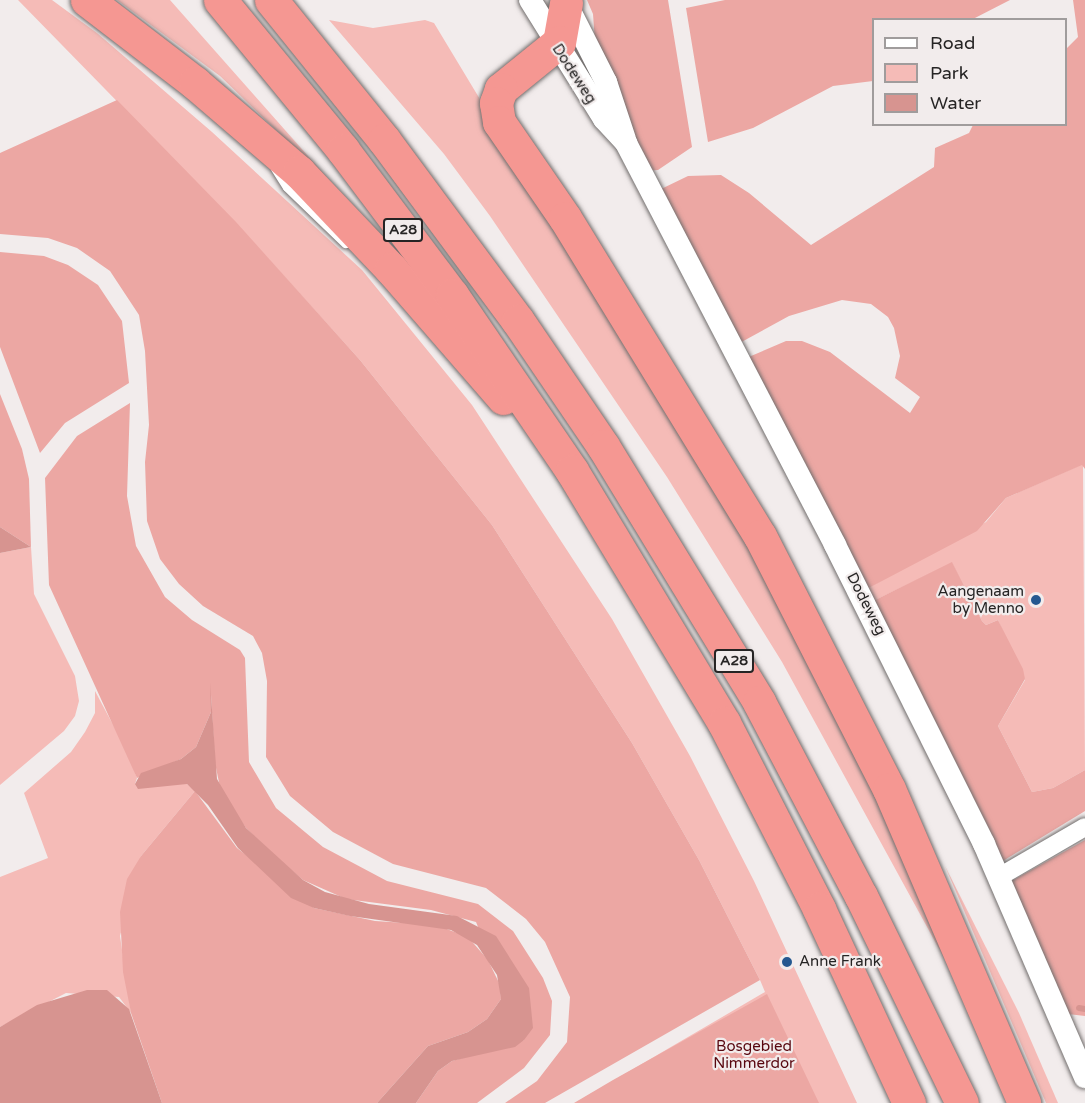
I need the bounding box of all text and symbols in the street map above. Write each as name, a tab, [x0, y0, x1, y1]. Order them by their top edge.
legend	[872, 18, 1067, 126]
text: Road	[930, 32, 975, 54]
street label: Dodeweg	[548, 41, 600, 107]
text: Park	[930, 62, 968, 84]
text: Water	[930, 92, 981, 114]
road number: A28	[382, 219, 424, 241]
street label: Dodeweg	[843, 570, 889, 638]
place label: Aangenaam by Menno	[938, 582, 1024, 617]
marker: Aangenaam by Menno	[1029, 593, 1043, 607]
road number: A28	[713, 650, 755, 672]
place label: Anne Frank	[799, 953, 881, 971]
marker: Anne Frank	[780, 955, 794, 969]
park label: Bosgebied Nimmerdor	[713, 1037, 795, 1072]

